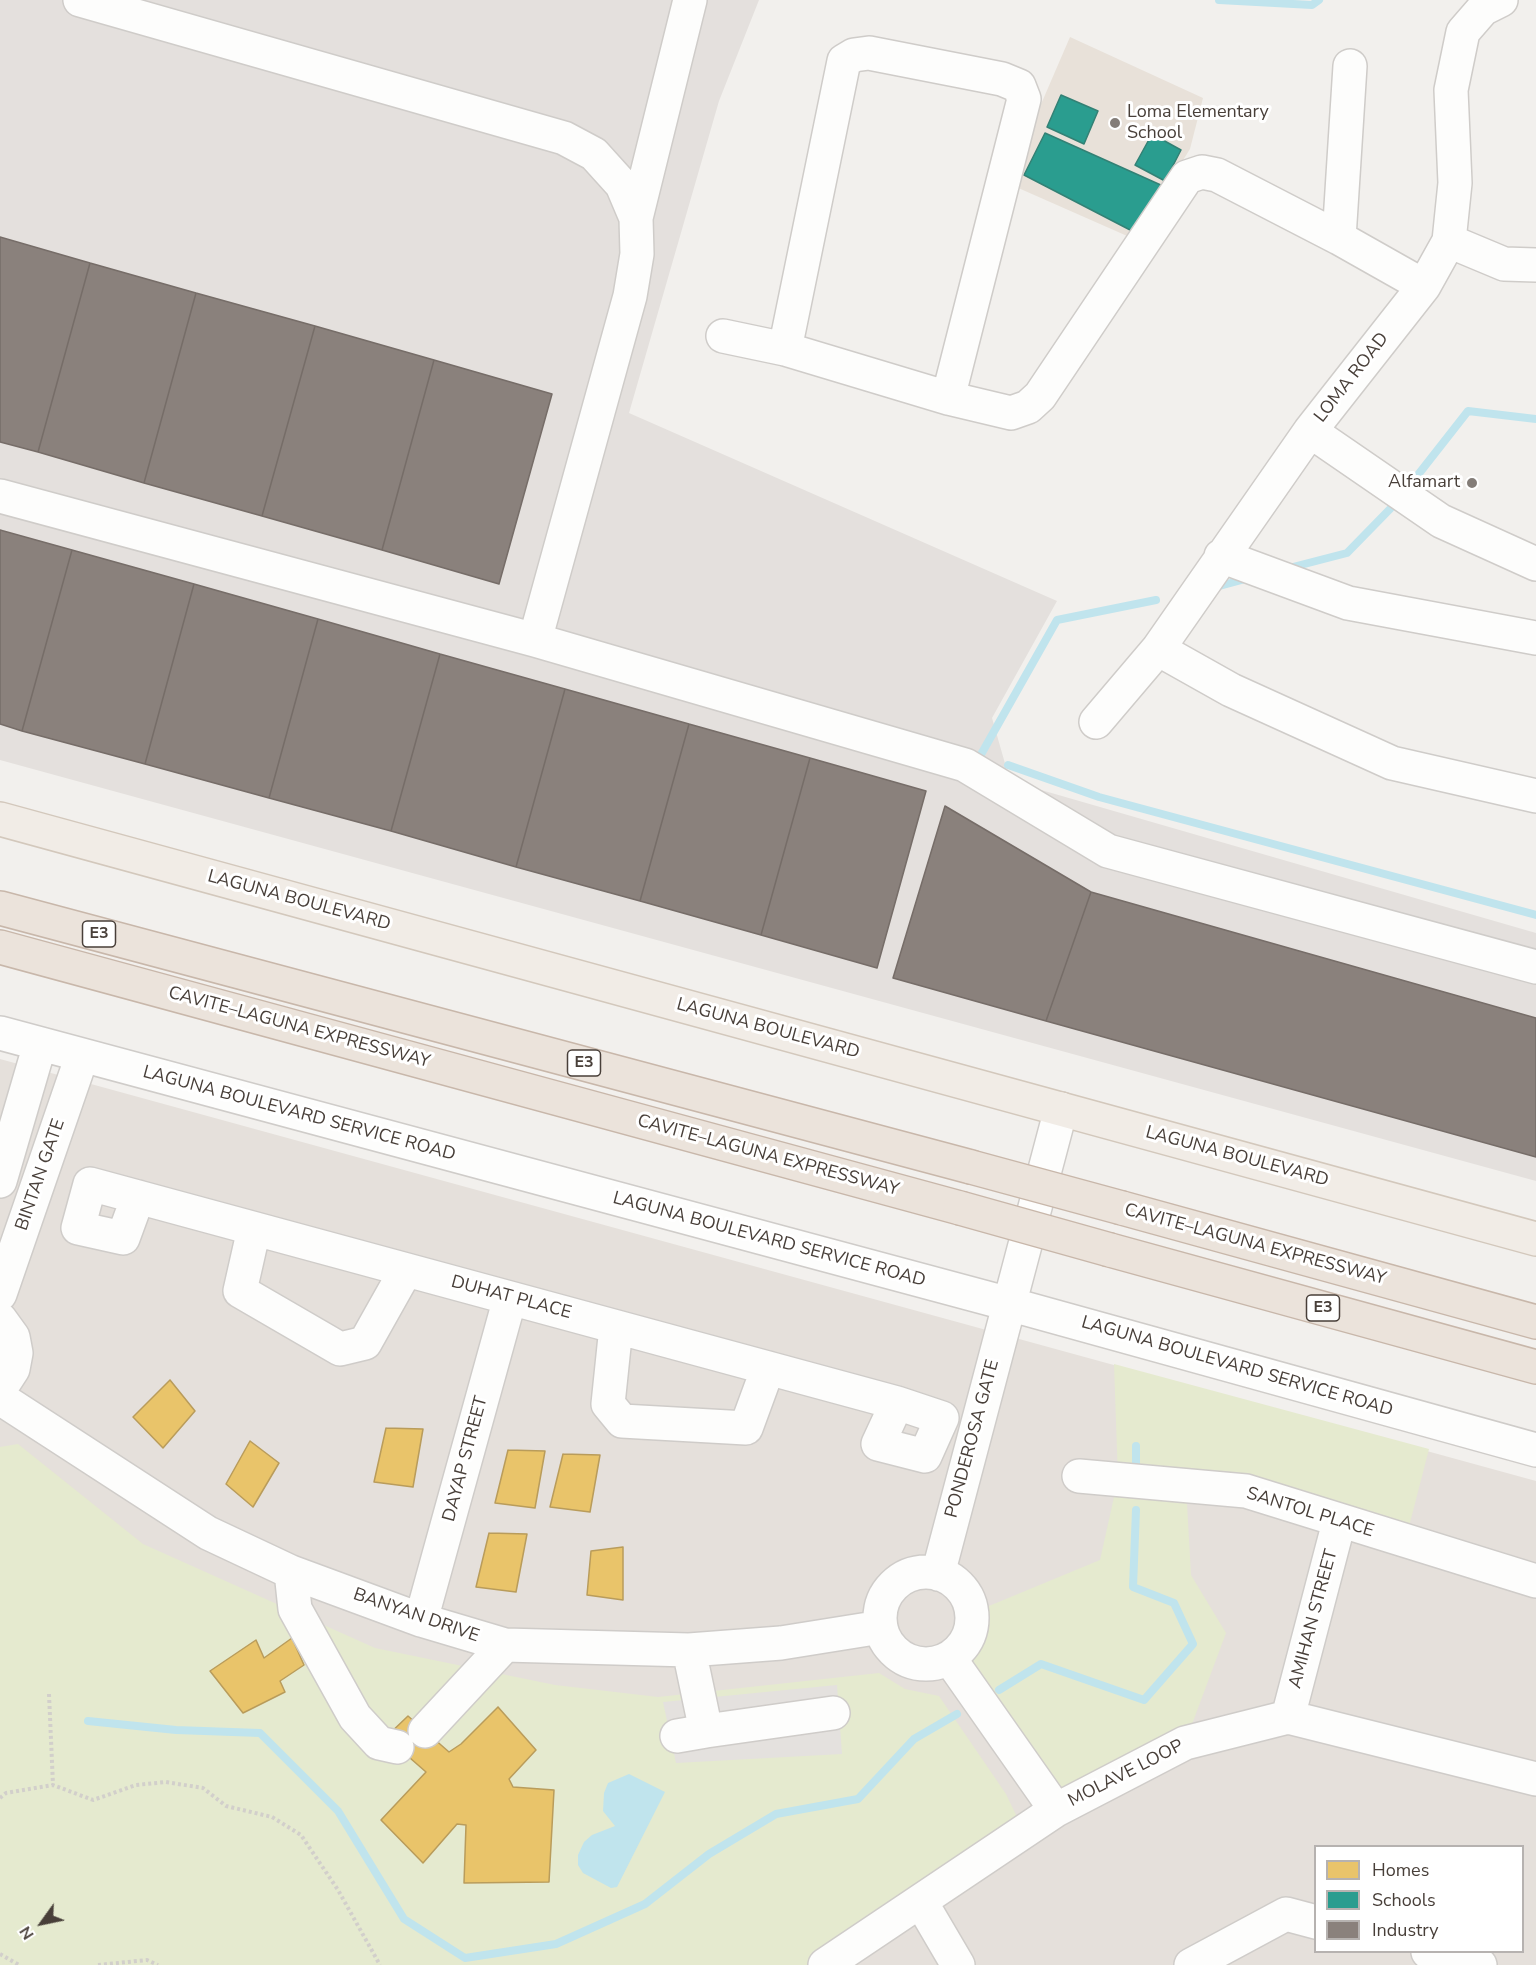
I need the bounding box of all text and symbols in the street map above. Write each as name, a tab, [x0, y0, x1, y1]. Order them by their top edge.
place label: Loma Elementary School	[1127, 102, 1269, 144]
marker: Loma Elementary School	[1108, 116, 1122, 130]
street label: LOMA ROAD	[1310, 329, 1394, 427]
place label: Alfamart	[1388, 472, 1460, 494]
marker: Alfamart	[1465, 476, 1479, 490]
street label: LAGUNA BOULEVARD	[205, 866, 393, 936]
road number: E3	[82, 921, 116, 947]
street label: CAVITE–LAGUNA EXPRESSWAY	[166, 983, 432, 1073]
street label: LAGUNA BOULEVARD	[674, 994, 862, 1064]
road number: E3	[568, 1050, 600, 1076]
street label: LAGUNA BOULEVARD SERVICE ROAD	[140, 1062, 458, 1166]
street label: CAVITE–LAGUNA EXPRESSWAY	[635, 1111, 901, 1201]
street label: BINTAN GATE	[12, 1116, 70, 1234]
street label: LAGUNA BOULEVARD	[1143, 1122, 1331, 1192]
street label: LAGUNA BOULEVARD SERVICE ROAD	[610, 1188, 928, 1292]
street label: CAVITE–LAGUNA EXPRESSWAY	[1122, 1200, 1388, 1290]
street label: DUHAT PLACE	[448, 1272, 574, 1324]
road number: E3	[1306, 1295, 1340, 1321]
street label: LAGUNA BOULEVARD SERVICE ROAD	[1079, 1312, 1395, 1422]
street label: PONDEROSA GATE	[941, 1358, 1005, 1520]
street label: DAYAP STREET	[439, 1394, 493, 1524]
street label: SANTOL PLACE	[1244, 1483, 1376, 1543]
street label: AMIHAN STREET	[1285, 1547, 1343, 1691]
street label: BANYAN DRIVE	[350, 1584, 482, 1648]
street label: MOLAVE LOOP	[1065, 1736, 1187, 1812]
legend	[1314, 1845, 1524, 1953]
text: Homes	[1372, 1858, 1429, 1882]
text: Schools	[1372, 1888, 1436, 1912]
north arrow	[12, 1893, 72, 1953]
text: Industry	[1372, 1918, 1439, 1942]
text: N	[14, 1922, 39, 1944]

